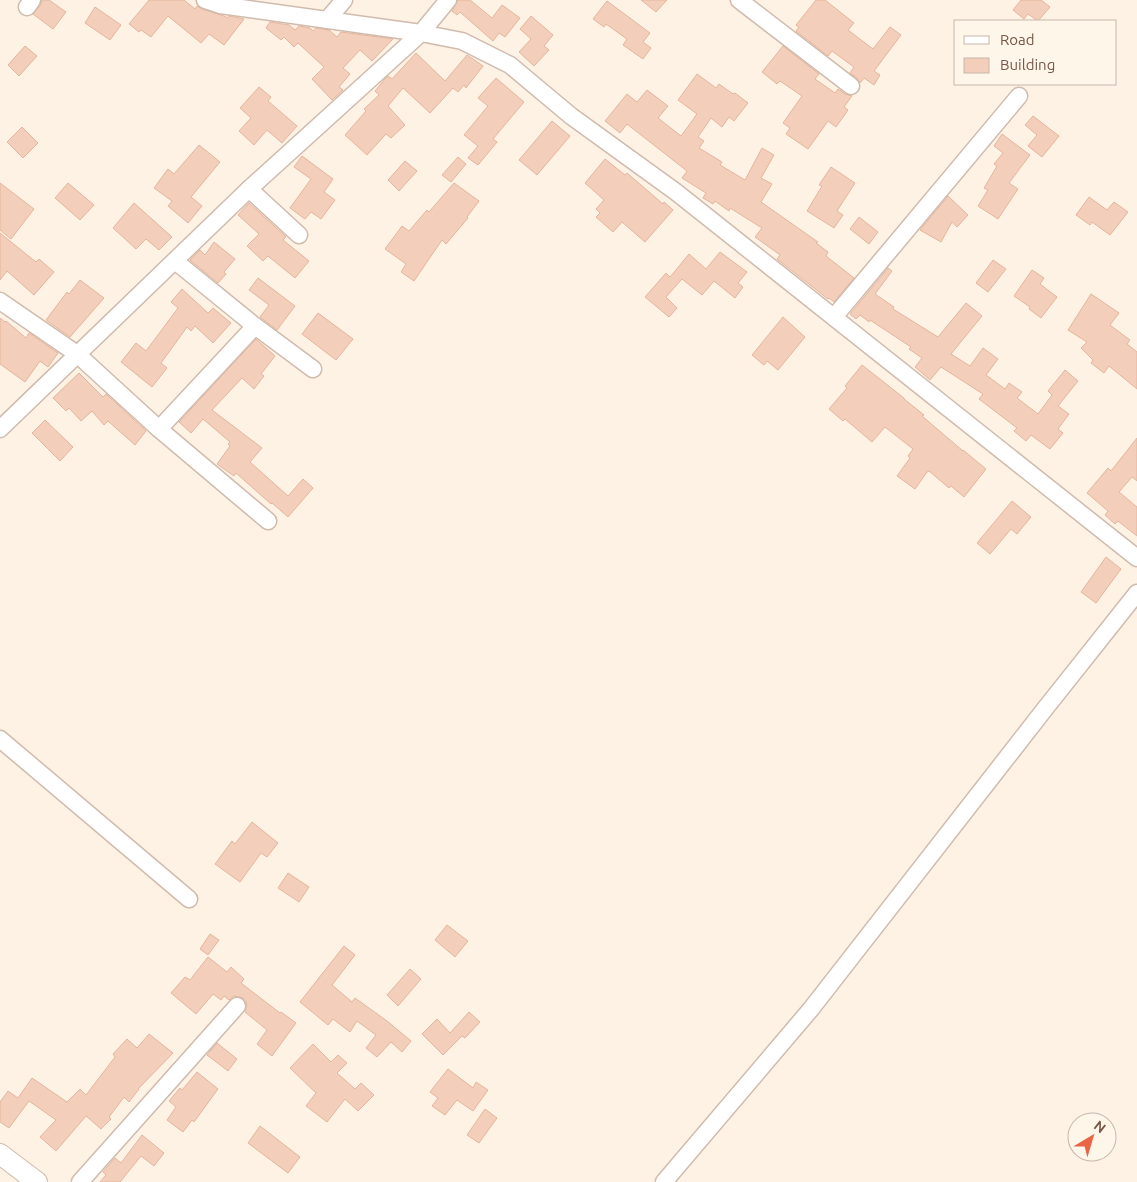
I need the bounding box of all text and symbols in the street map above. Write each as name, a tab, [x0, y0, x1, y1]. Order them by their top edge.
legend	[954, 20, 1117, 85]
text: Road	[1000, 31, 1035, 48]
text: Building	[1000, 56, 1055, 73]
north arrow	[1067, 1112, 1117, 1162]
text: N	[1091, 1117, 1109, 1136]

